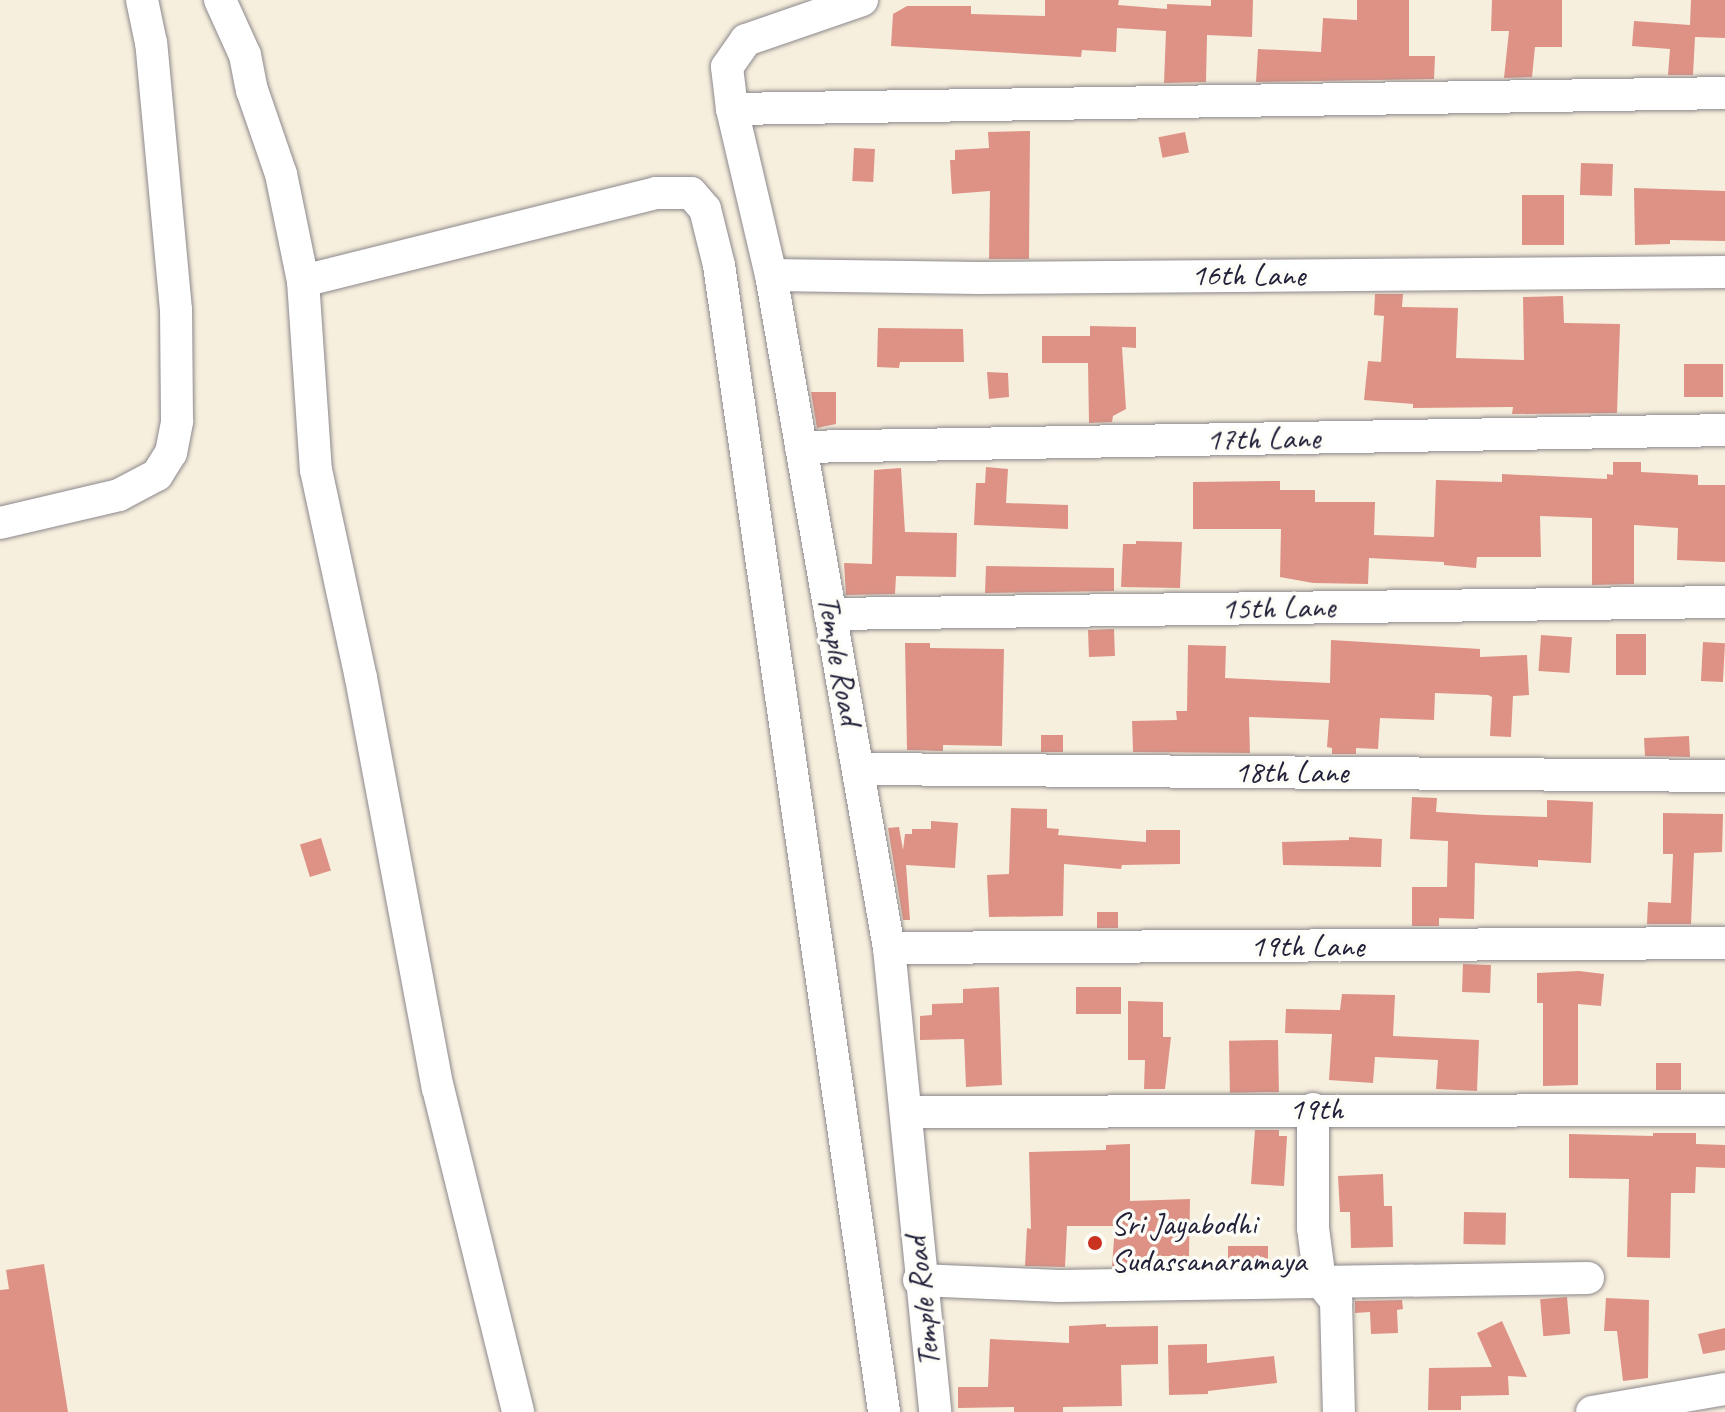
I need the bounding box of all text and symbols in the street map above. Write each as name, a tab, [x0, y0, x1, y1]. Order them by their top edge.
street label: 16th Lane	[1191, 256, 1305, 294]
street label: 17th Lane	[1206, 419, 1320, 459]
street label: 15th Lane	[1221, 588, 1335, 628]
street label: Temple Road	[809, 593, 869, 727]
street label: 18th Lane	[1234, 753, 1348, 791]
street label: 19th Lane	[1250, 927, 1364, 965]
street label: 19th	[1289, 1090, 1343, 1128]
place label: Sri Jayabodhi Sudassanaramaya	[1111, 1206, 1306, 1281]
marker: Sri Jayabodhi Sudassanaramaya	[1086, 1234, 1104, 1252]
street label: Temple Road	[897, 1236, 949, 1368]

